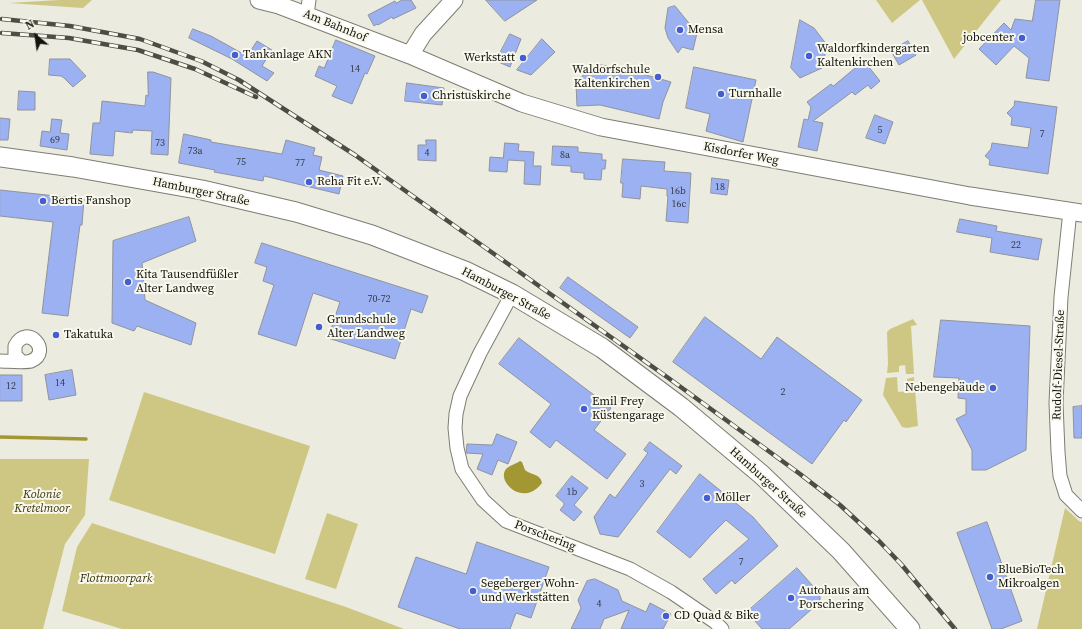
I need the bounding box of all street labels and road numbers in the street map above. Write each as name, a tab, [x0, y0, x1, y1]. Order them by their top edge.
street label: Am Bahnhof	[301, 7, 369, 45]
street label: Kisdorfer Weg	[702, 140, 780, 168]
street label: Hamburger Straße	[151, 175, 251, 209]
street label: Hamburger Straße	[459, 264, 553, 324]
street label: Rudolf-Diesel-Straße	[1050, 310, 1068, 420]
street label: Hamburger Straße	[726, 444, 810, 522]
street label: Porschering	[512, 518, 578, 554]

